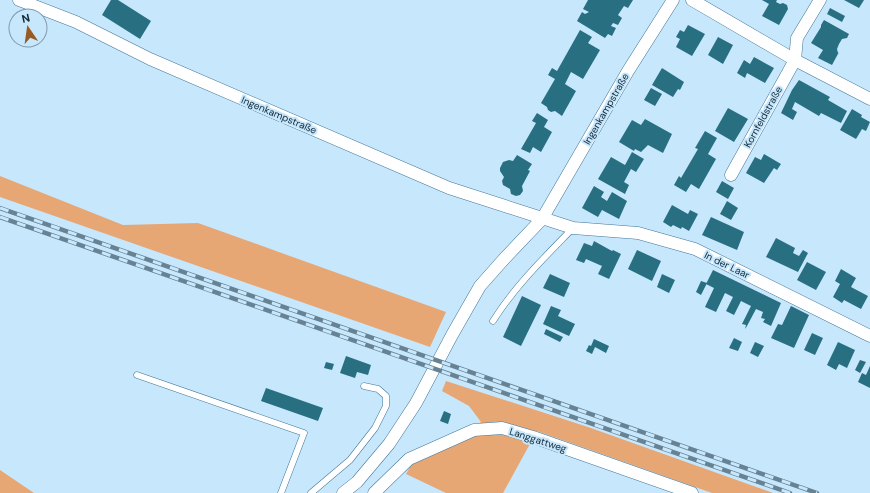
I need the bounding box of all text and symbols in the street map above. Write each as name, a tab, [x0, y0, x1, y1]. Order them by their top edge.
north arrow	[8, 8, 48, 48]
text: N	[20, 11, 31, 26]
street label: Ingenkampstraße	[580, 71, 632, 147]
street label: Kornfeldstraße	[741, 84, 785, 150]
street label: Ingenkampstraße	[239, 93, 319, 137]
street label: In der Laar	[702, 248, 752, 282]
street label: Langgattweg	[508, 425, 569, 455]

